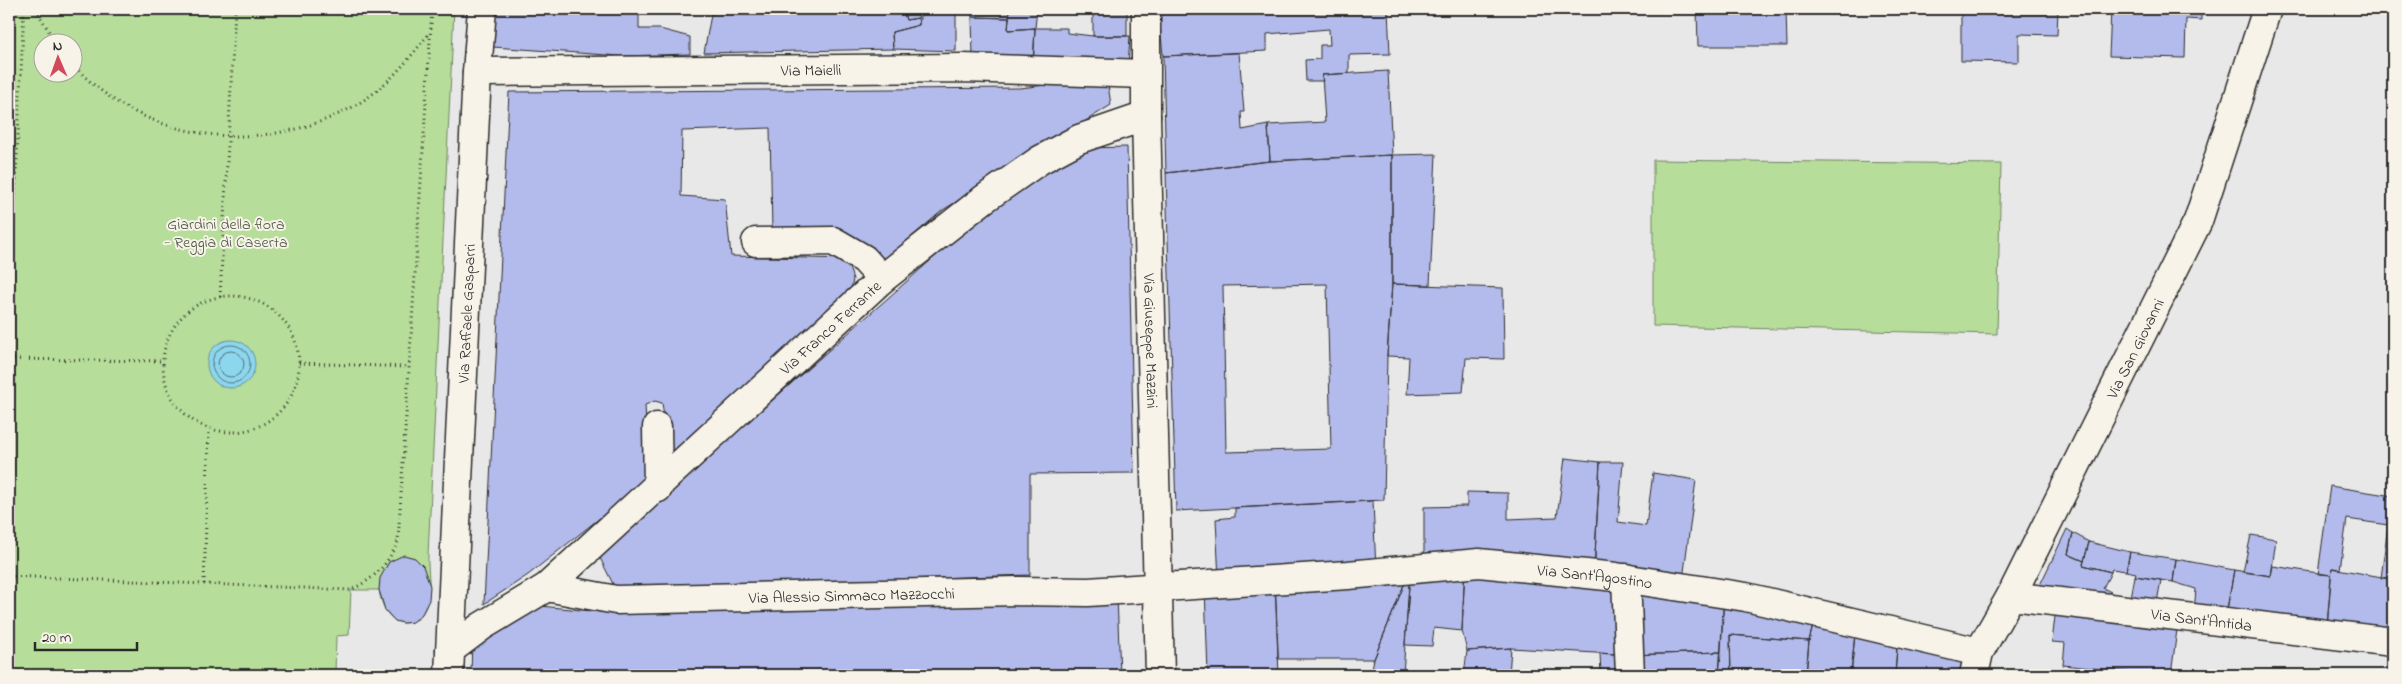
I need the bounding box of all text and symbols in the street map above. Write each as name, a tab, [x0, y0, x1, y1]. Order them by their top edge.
north arrow	[32, 32, 82, 82]
text: N	[53, 36, 63, 57]
street label: Via Maielli	[780, 59, 842, 84]
park label: Giardini della flora - Reggia di Caserta	[164, 213, 288, 255]
street label: Via Raffaele Gasparri	[453, 243, 483, 385]
street label: Via Giuseppe Mazzini	[1136, 272, 1163, 409]
street label: Via Franco Ferrante	[774, 275, 888, 382]
street label: Via San Giovanni	[2101, 295, 2172, 404]
street label: Via Sant'Agostino	[1535, 559, 1654, 596]
street label: Via Alessio Simmaco Mazzocchi	[747, 582, 955, 611]
street label: Via Sant'Antida	[2149, 603, 2253, 639]
scale bar	[35, 619, 138, 651]
text: 20 m	[42, 627, 72, 649]

